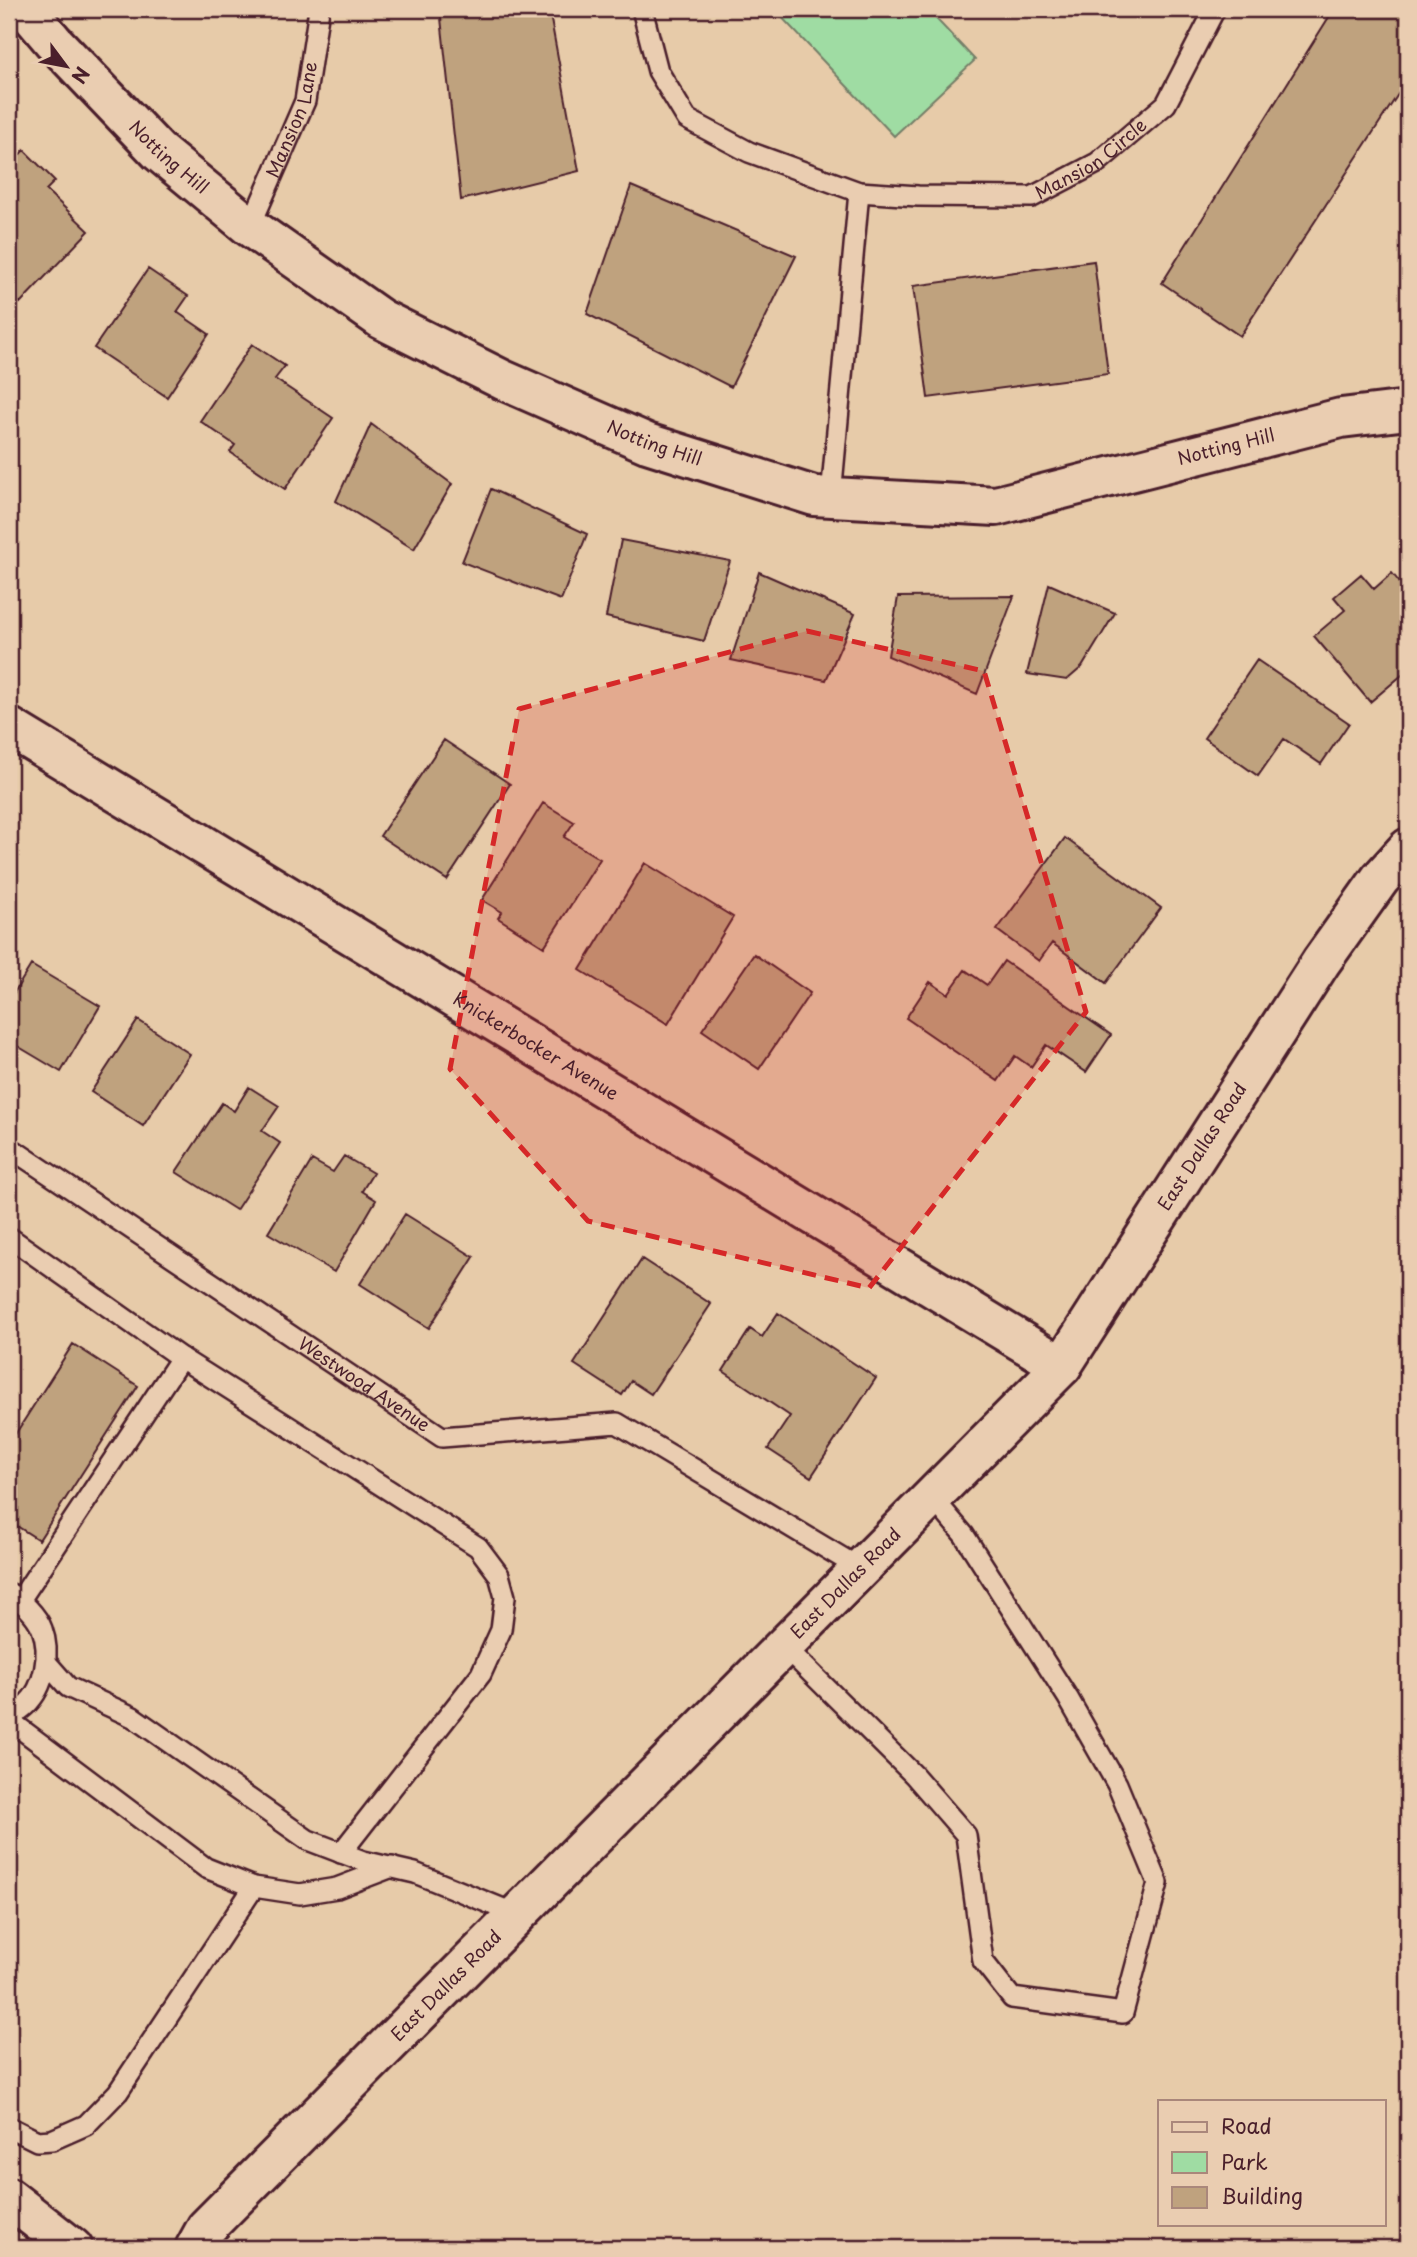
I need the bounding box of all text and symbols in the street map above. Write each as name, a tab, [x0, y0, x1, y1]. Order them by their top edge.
north arrow	[32, 32, 102, 102]
street label: Mansion Lane	[258, 60, 323, 182]
text: N	[65, 62, 97, 89]
street label: Mansion Circle	[1030, 111, 1152, 205]
street label: Notting Hill	[123, 113, 215, 200]
street label: Notting Hill	[603, 412, 706, 472]
street label: Notting Hill	[1174, 420, 1277, 471]
street label: Knickerbocker Avenue	[448, 985, 625, 1106]
street label: East Dallas Road	[1150, 1077, 1252, 1215]
street label: Westwood Avenue	[293, 1329, 436, 1438]
street label: East Dallas Road	[783, 1521, 906, 1644]
street label: East Dallas Road	[384, 1923, 507, 2047]
legend	[1158, 2100, 1386, 2226]
text: Road	[1221, 2109, 1272, 2141]
text: Park	[1221, 2145, 1268, 2177]
text: Building	[1221, 2179, 1303, 2211]

